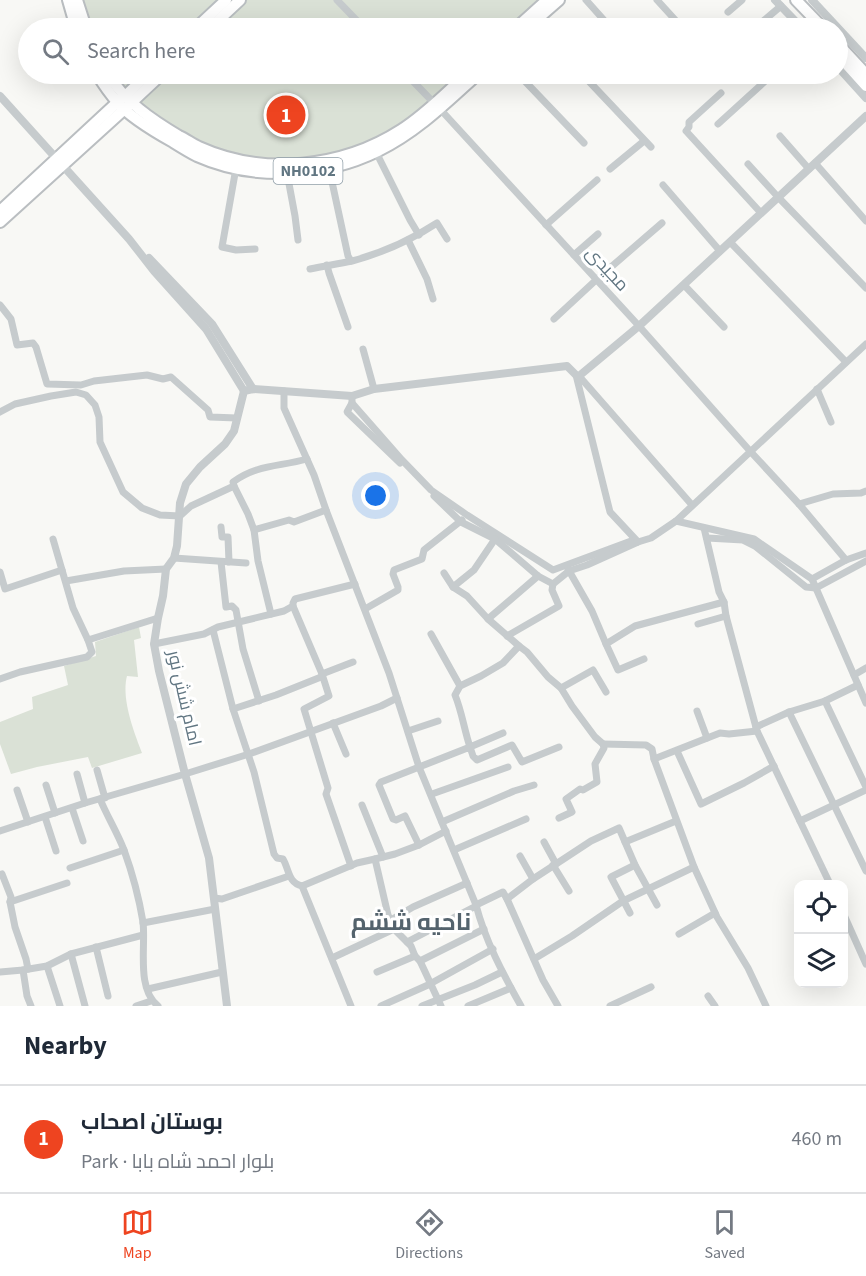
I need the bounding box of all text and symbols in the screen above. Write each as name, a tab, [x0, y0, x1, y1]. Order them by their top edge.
search box	[18, 18, 848, 84]
icon: search	[39, 35, 72, 68]
text: Search here	[87, 35, 195, 67]
pin: 1	[266, 92, 306, 138]
road number: NH0102	[274, 158, 342, 184]
street label: مجیدی	[580, 241, 634, 297]
your location	[361, 481, 390, 510]
street label: امام شش نور	[161, 647, 207, 748]
map controls	[794, 880, 848, 988]
button: locate	[794, 880, 848, 934]
district label: ناحیه ششم	[351, 905, 471, 940]
button: layers	[794, 934, 848, 988]
text: Nearby	[24, 1027, 107, 1064]
text: بوستان اصحاب	[81, 1106, 223, 1138]
text: 1	[38, 1125, 49, 1153]
text: 460 m	[792, 1125, 842, 1153]
text: Park · بلوار احمد شاه بابا	[81, 1148, 274, 1176]
tab: Map	[121, 1206, 154, 1264]
tab: Directions	[395, 1206, 463, 1264]
tab: Saved	[704, 1206, 745, 1264]

